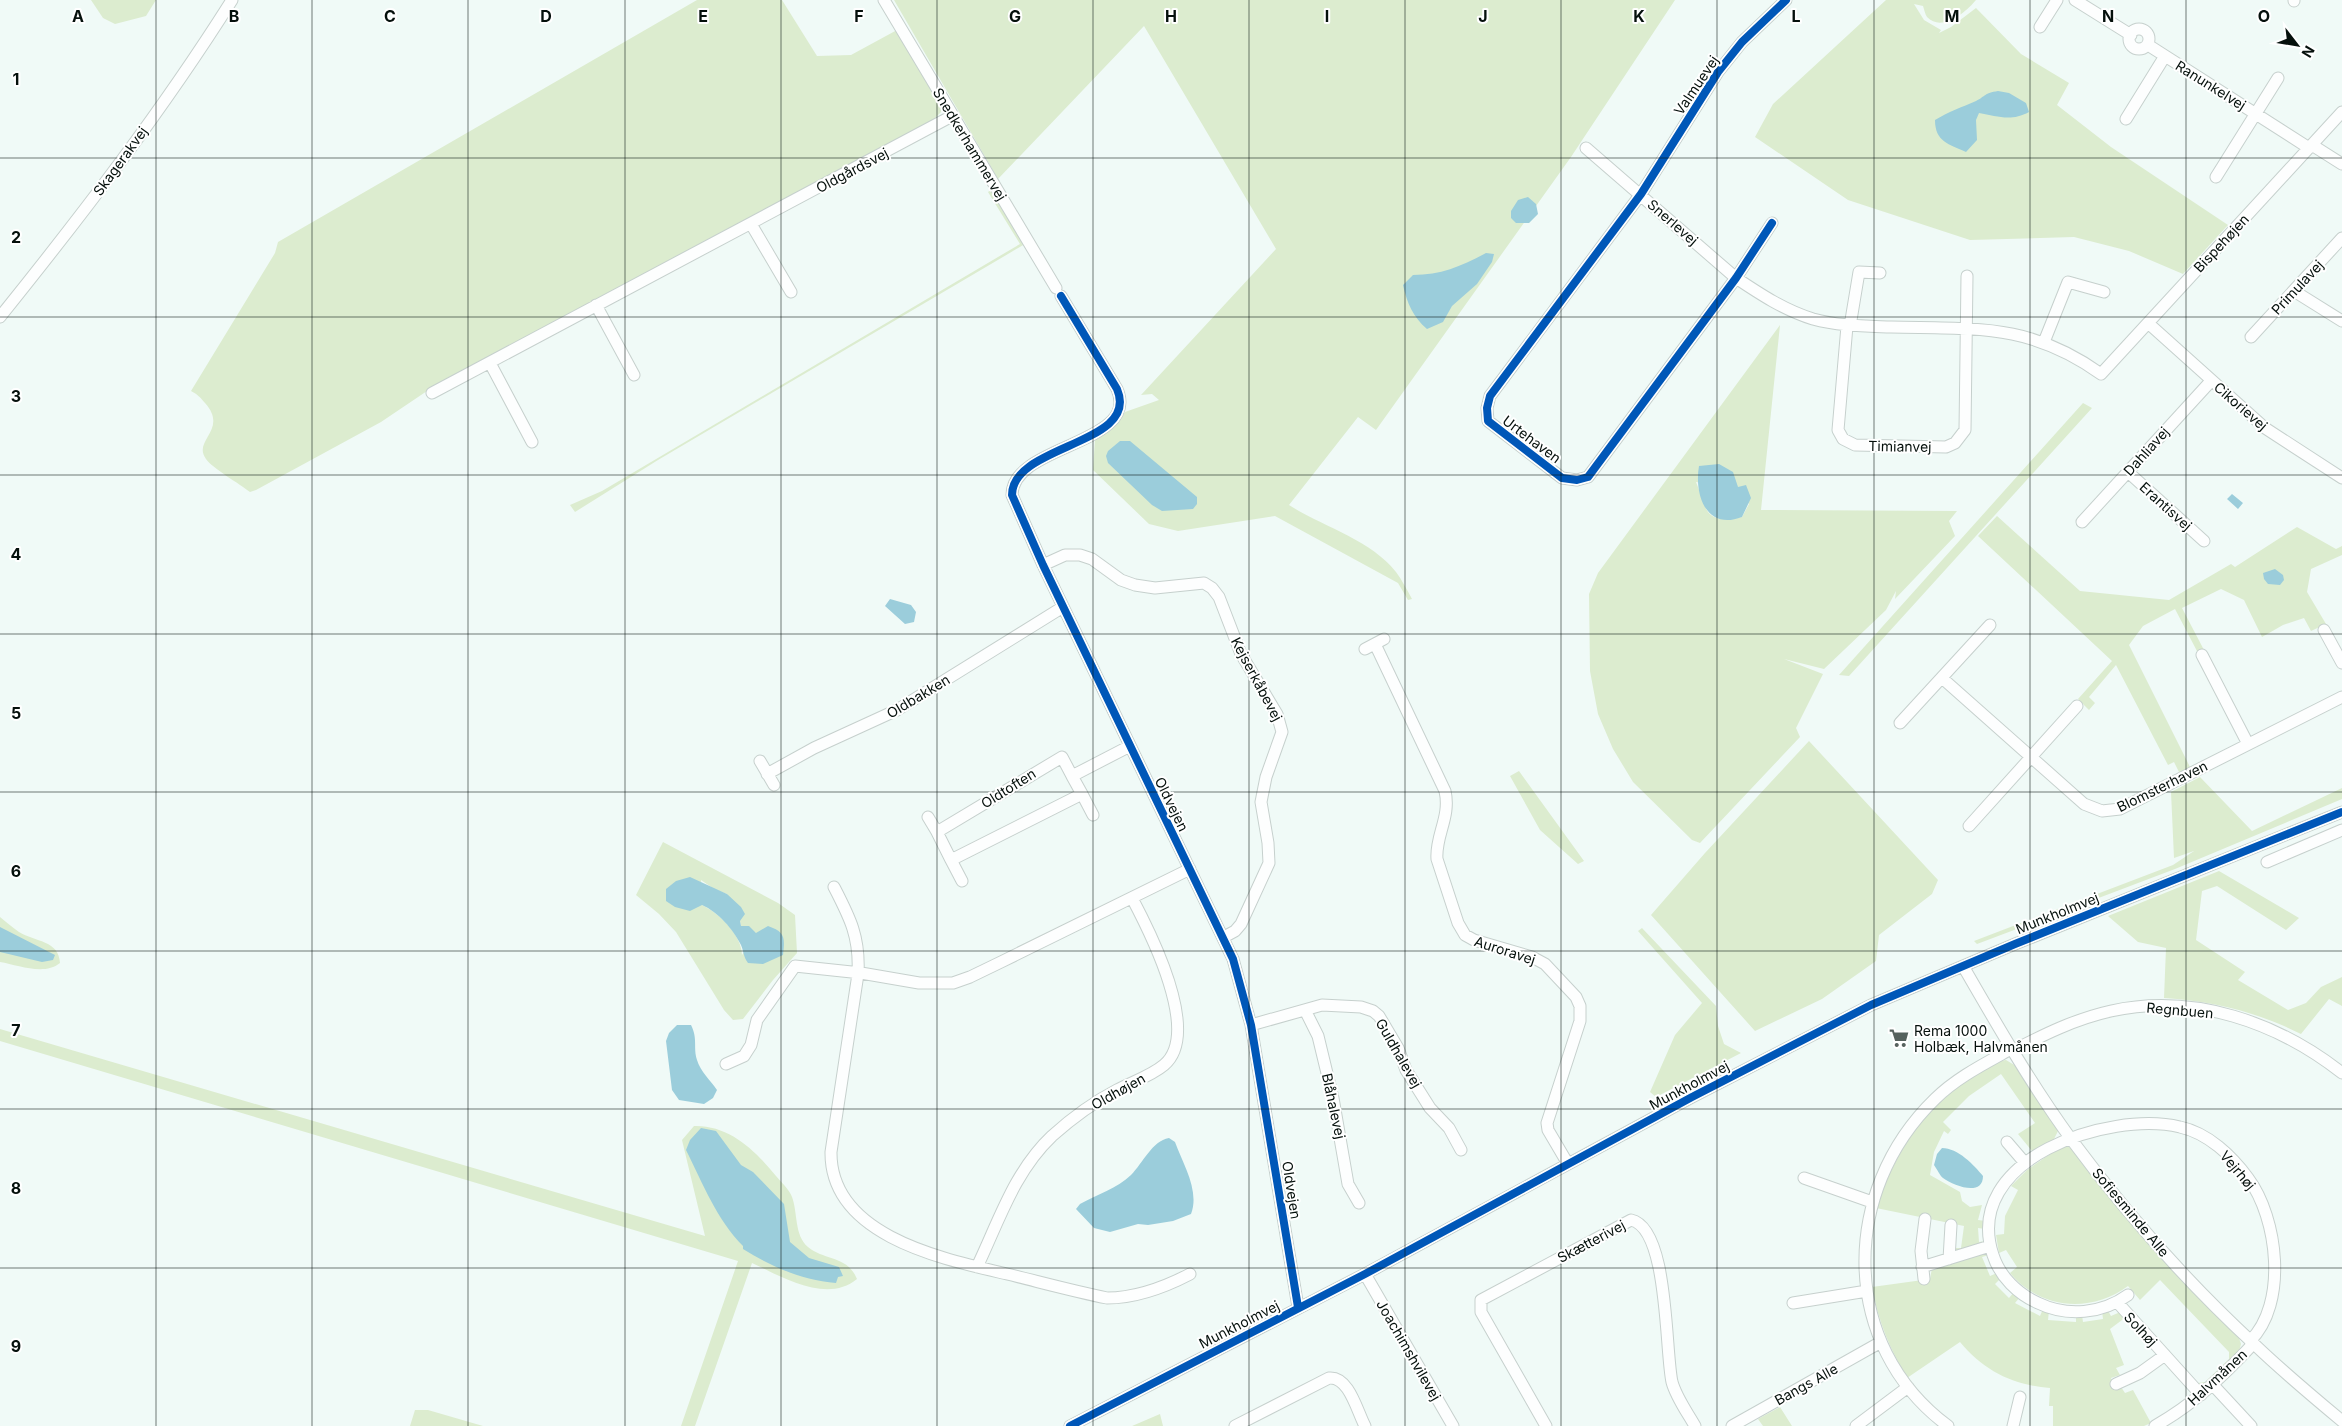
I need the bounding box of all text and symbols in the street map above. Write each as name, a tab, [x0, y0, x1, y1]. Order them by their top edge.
text: A	[72, 6, 84, 26]
text: B	[229, 6, 239, 26]
text: C	[384, 6, 396, 26]
text: D	[540, 6, 552, 26]
text: E	[698, 6, 708, 26]
text: F	[854, 6, 864, 26]
text: G	[1009, 6, 1021, 26]
text: H	[1165, 6, 1177, 26]
text: I	[1325, 6, 1329, 26]
text: J	[1478, 6, 1488, 26]
text: K	[1633, 6, 1645, 26]
text: L	[1791, 6, 1801, 26]
text: M	[1945, 6, 1959, 26]
text: N	[2102, 6, 2114, 26]
text: O	[2258, 6, 2270, 26]
north arrow	[2272, 20, 2322, 70]
text: N	[2299, 43, 2319, 61]
street label: Valmuevej	[1670, 52, 1722, 118]
street label: Ranunkelvej	[2173, 57, 2249, 113]
text: 1	[13, 69, 19, 89]
street label: Snedkerhammervej	[930, 85, 1010, 203]
street label: Skagerakvej	[89, 123, 151, 199]
street label: Oldgårdsvej	[813, 144, 891, 196]
street label: Snerlevej	[1644, 195, 1702, 249]
street label: Bispehøjen	[2190, 210, 2252, 276]
text: 2	[11, 227, 21, 247]
street label: Primulavej	[2267, 256, 2327, 318]
street label: Cikorievej	[2211, 378, 2271, 434]
text: 3	[11, 386, 21, 406]
street label: Urtehaven	[1500, 412, 1564, 466]
street label: Dahliavej	[2120, 423, 2172, 479]
street label: Timianvej	[1868, 437, 1932, 455]
street label: Erantisvej	[2136, 478, 2196, 534]
text: 4	[11, 544, 22, 564]
street label: Kejserkåbevej	[1228, 634, 1286, 724]
street label: Oldbakken	[883, 670, 953, 722]
text: 5	[11, 703, 21, 723]
street label: Blomsterhaven	[2114, 757, 2210, 815]
street label: Oldtoften	[978, 765, 1038, 811]
street label: Oldvejen	[1152, 774, 1192, 834]
text: 6	[11, 861, 21, 881]
street label: Munkholmvej	[2013, 889, 2101, 937]
street label: Auroravej	[1472, 932, 1538, 968]
street label: Regnbuen	[2146, 999, 2214, 1021]
street label: Guldhalevej	[1372, 1015, 1426, 1091]
text: 7	[11, 1020, 21, 1040]
place label: Rema 1000 Holbæk, Halvmånen	[1914, 1022, 2048, 1055]
supermarket icon: Rema 1000 Holbæk, Halvmånen	[1888, 1027, 1910, 1049]
street label: Munkholmvej	[1646, 1057, 1732, 1113]
street label: Oldhøjen	[1088, 1069, 1148, 1113]
street label: Blåhalevej	[1319, 1071, 1349, 1141]
street label: Vejrhøj	[2217, 1147, 2259, 1193]
street label: Oldvejen	[1279, 1160, 1305, 1220]
street label: Sofiesminde Alle	[2089, 1164, 2173, 1260]
text: 8	[11, 1178, 21, 1198]
street label: Skætterivej	[1554, 1216, 1628, 1266]
street label: Munkholmvej	[1196, 1296, 1282, 1352]
street label: Joachimshvilevej	[1373, 1297, 1445, 1403]
street label: Solhøj	[2121, 1308, 2161, 1350]
text: 9	[11, 1336, 21, 1356]
street label: Halvmånen	[2184, 1345, 2250, 1409]
street label: Bangs Alle	[1771, 1360, 1841, 1408]

